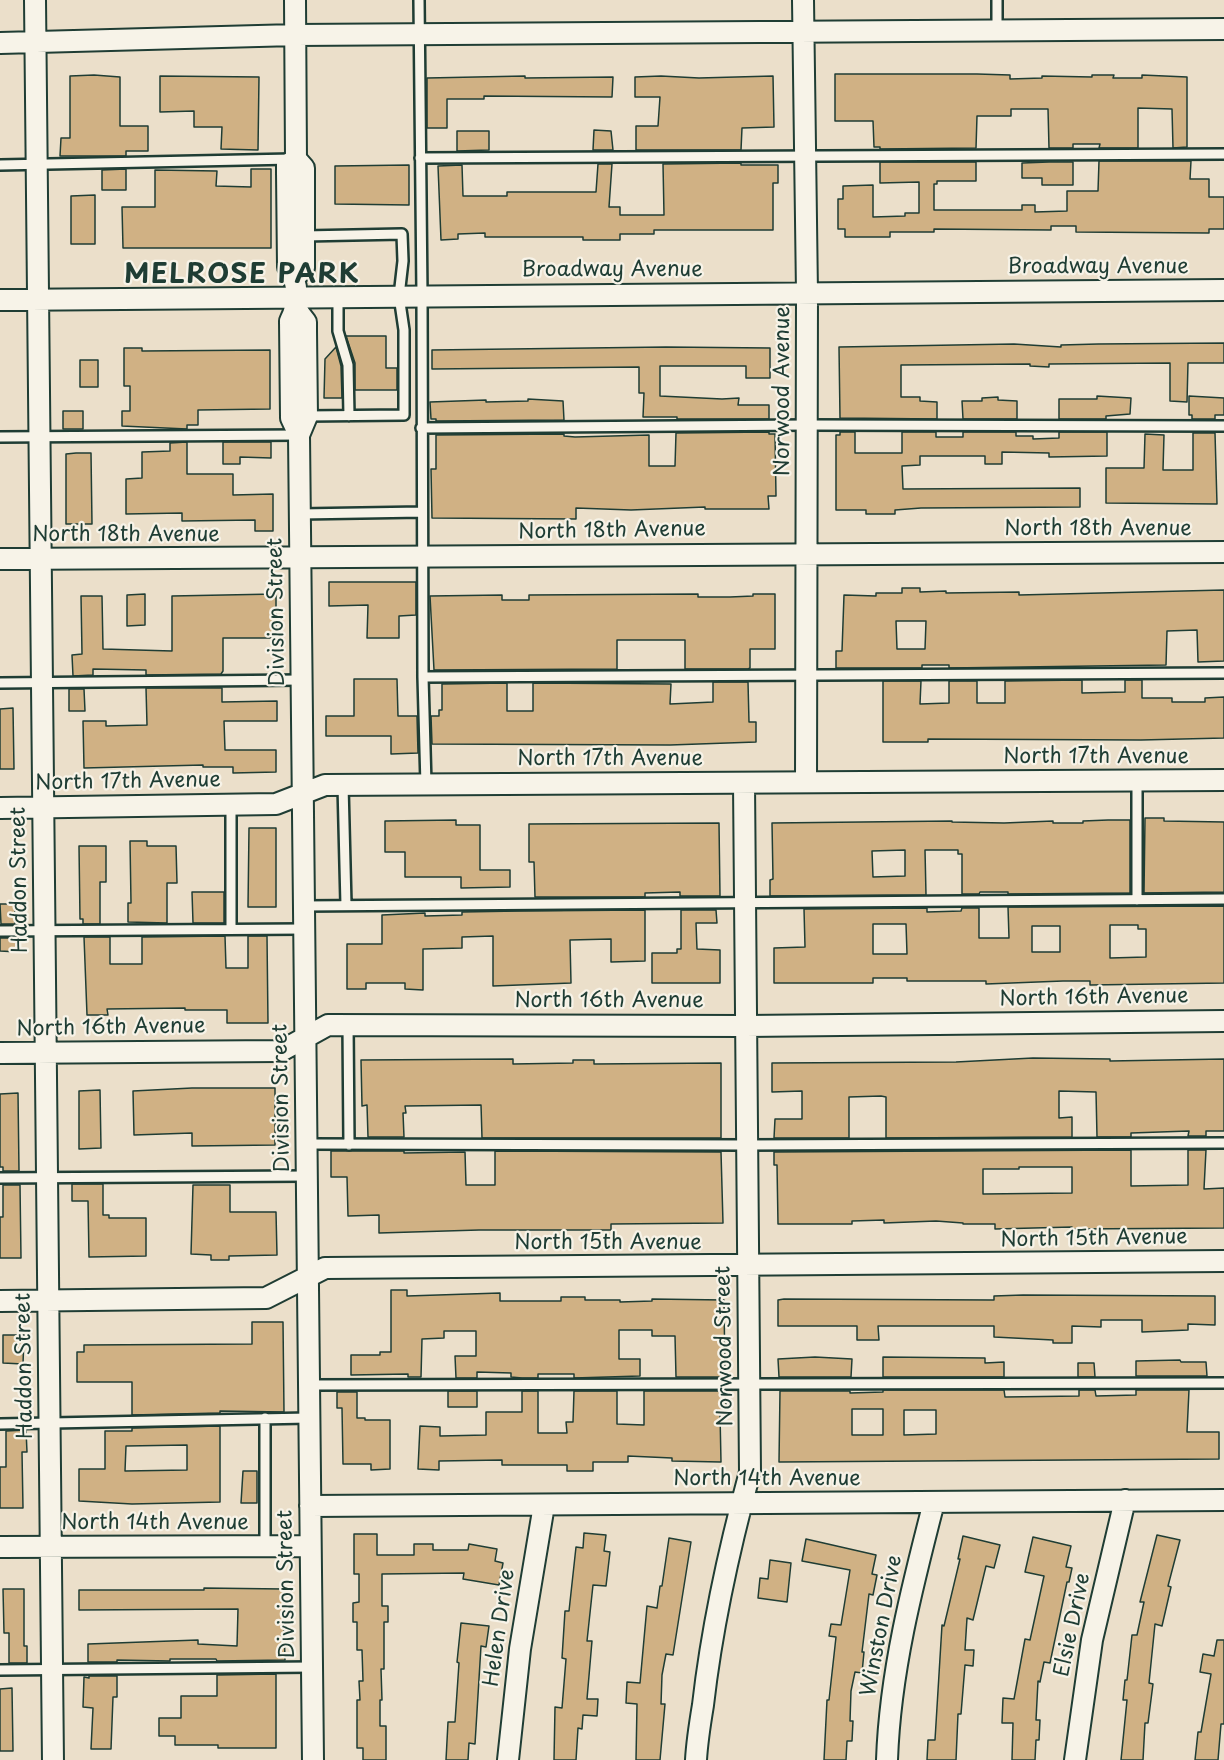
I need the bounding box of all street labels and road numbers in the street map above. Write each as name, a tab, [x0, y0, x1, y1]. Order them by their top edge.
street label: Broadway Avenue	[1007, 254, 1189, 280]
street label: Broadway Avenue	[521, 257, 703, 283]
street label: Norwood Avenue	[770, 306, 796, 476]
street label: North 18th Avenue	[1004, 516, 1192, 542]
street label: North 18th Avenue	[518, 517, 706, 545]
street label: North 18th Avenue	[32, 522, 220, 548]
street label: Division Street	[263, 538, 291, 686]
street label: North 17th Avenue	[1003, 744, 1189, 770]
street label: North 17th Avenue	[517, 746, 703, 772]
street label: North 17th Avenue	[35, 768, 221, 796]
street label: Haddon Street	[6, 807, 34, 953]
street label: North 16th Avenue	[999, 984, 1189, 1012]
street label: North 16th Avenue	[514, 988, 704, 1014]
street label: North 16th Avenue	[16, 1014, 206, 1042]
street label: Division Street	[268, 1024, 296, 1172]
street label: North 15th Avenue	[1000, 1225, 1188, 1253]
street label: North 15th Avenue	[514, 1230, 702, 1256]
street label: Norwood Street	[711, 1265, 739, 1427]
street label: Haddon Street	[11, 1293, 39, 1439]
street label: North 14th Avenue	[673, 1466, 861, 1492]
street label: North 14th Avenue	[61, 1510, 249, 1536]
street label: Division Street	[273, 1510, 301, 1658]
street label: Winston Drive	[856, 1553, 908, 1699]
street label: Helen Drive	[479, 1568, 521, 1688]
street label: Elsie Drive	[1050, 1571, 1096, 1679]

